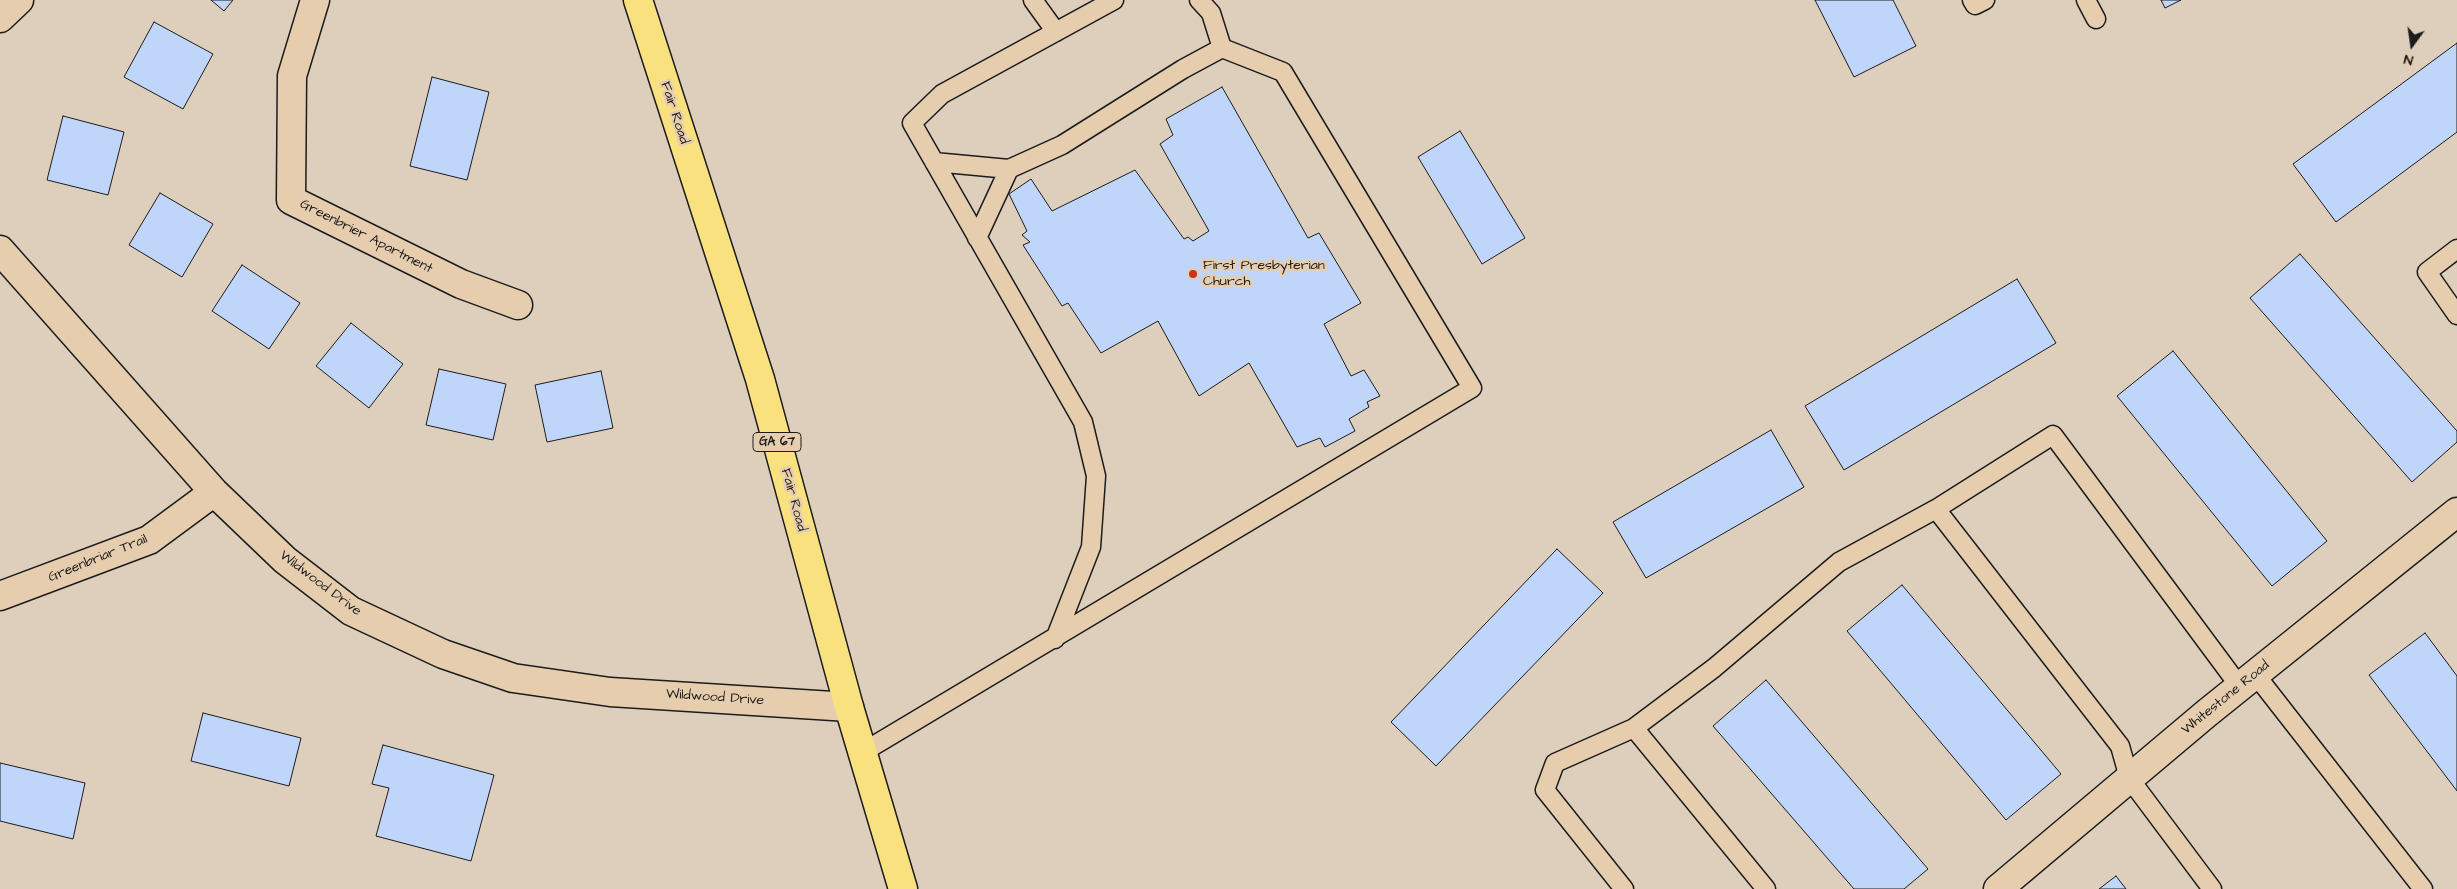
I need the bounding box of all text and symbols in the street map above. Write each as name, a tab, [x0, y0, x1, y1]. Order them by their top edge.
north arrow	[2387, 20, 2437, 70]
text: N	[2402, 49, 2415, 70]
street label: Fair Road	[656, 80, 692, 146]
street label: Greenbrier Apartment	[297, 196, 435, 278]
place label: First Presbyterian Church	[1203, 258, 1325, 290]
marker: First Presbyterian Church	[1187, 268, 1199, 280]
road number: GA 67	[753, 432, 801, 452]
street label: Fair Road	[777, 467, 809, 533]
street label: Greenbriar Trail	[46, 531, 150, 587]
street label: Wildwood Drive	[276, 548, 364, 620]
street label: Whitestone Road	[2179, 657, 2273, 739]
street label: Wildwood Drive	[665, 686, 765, 710]

